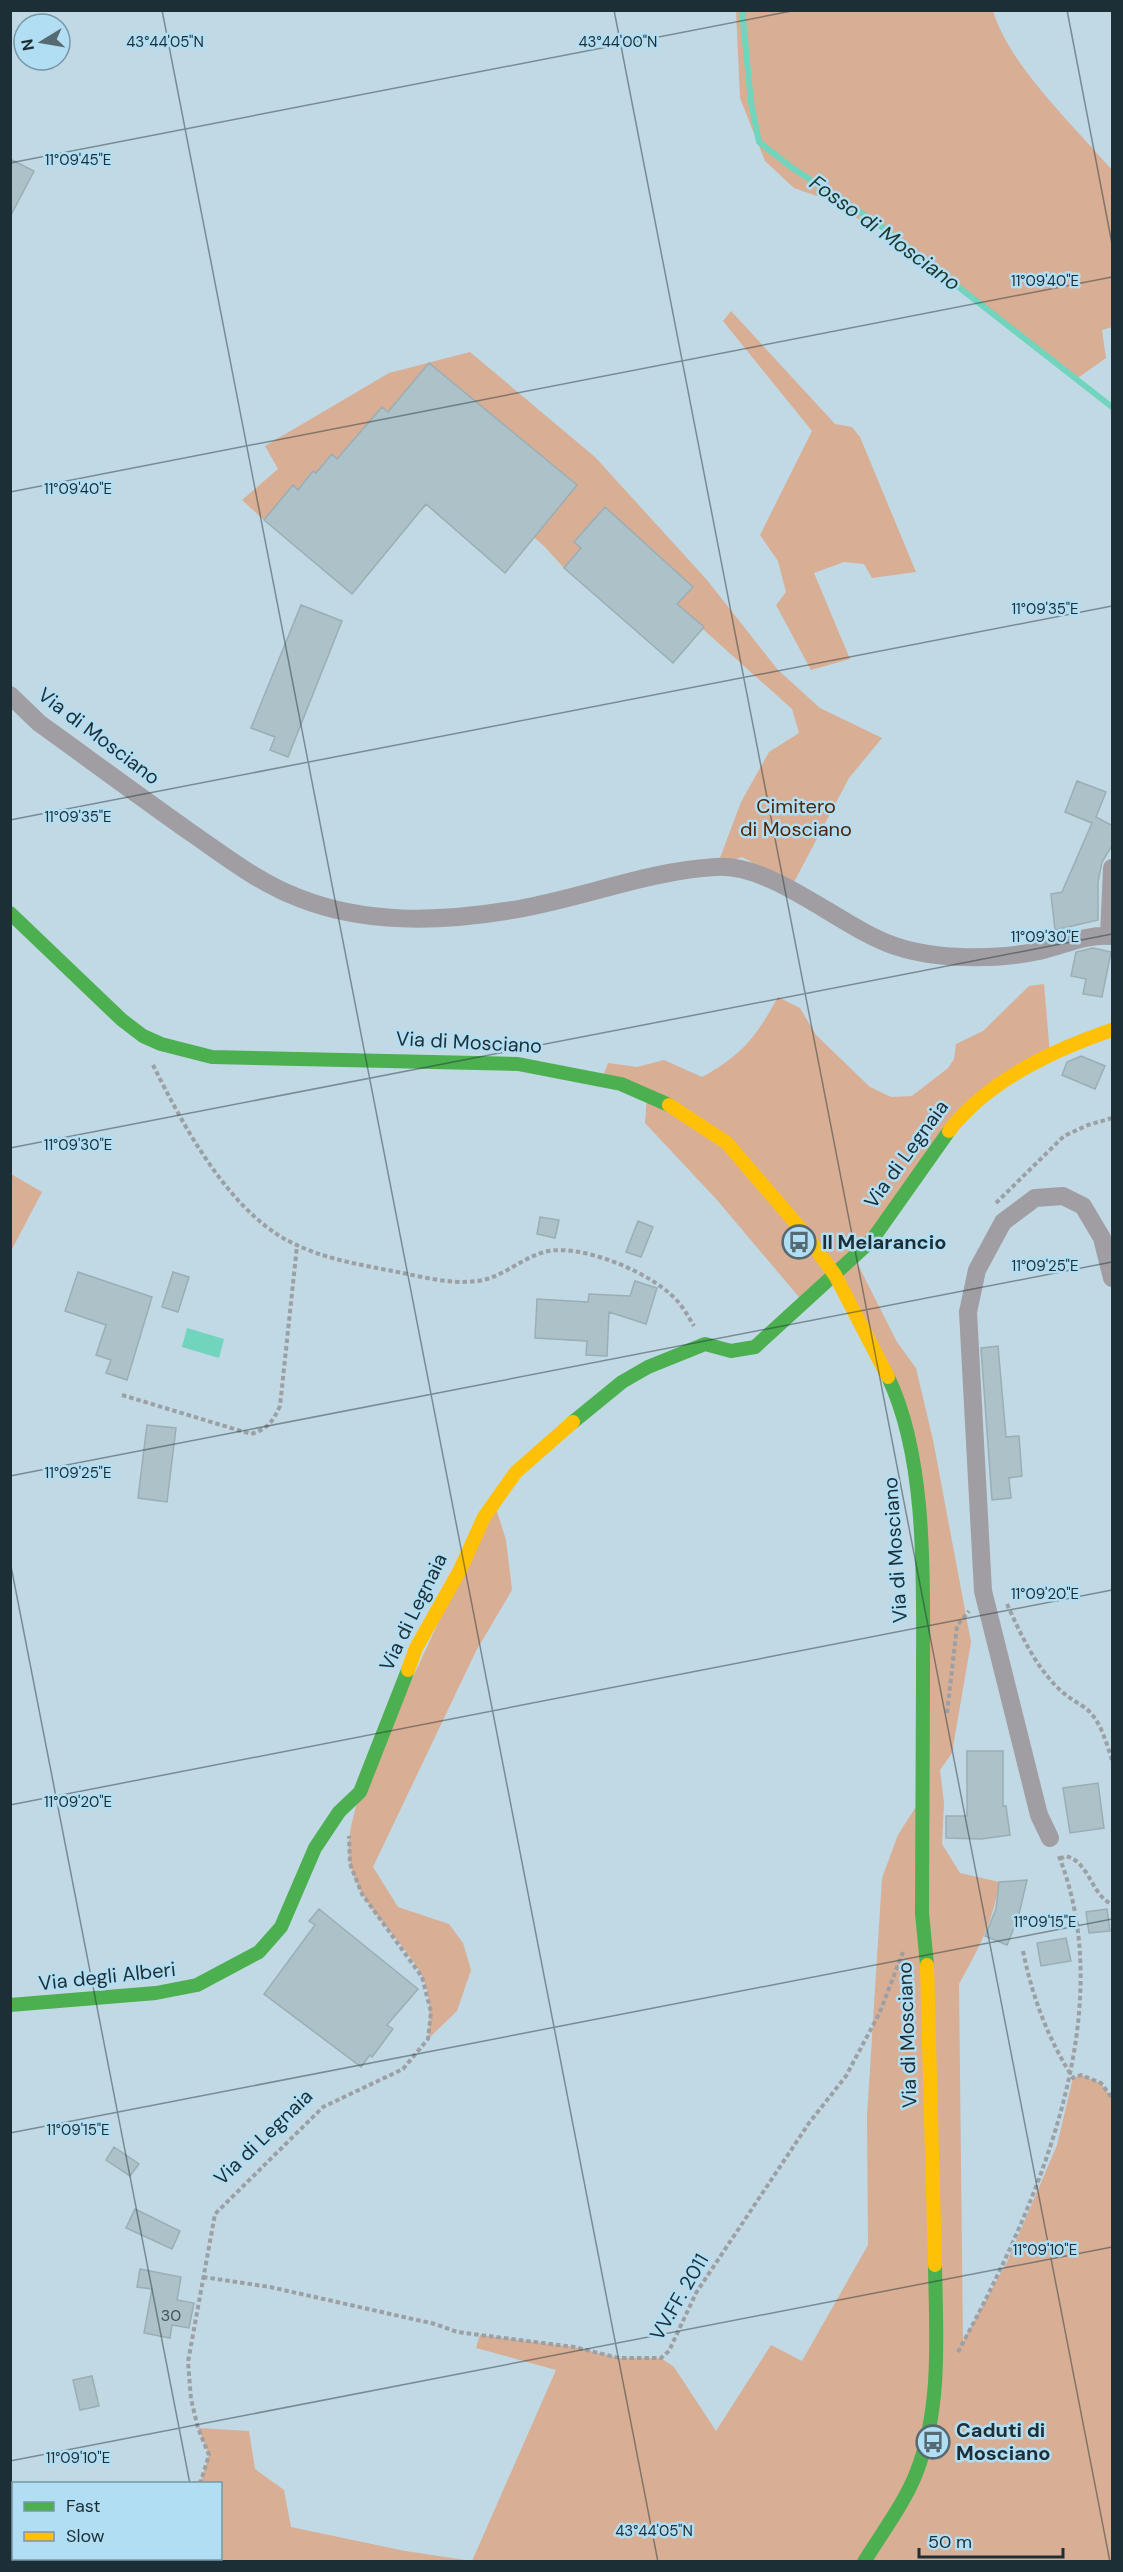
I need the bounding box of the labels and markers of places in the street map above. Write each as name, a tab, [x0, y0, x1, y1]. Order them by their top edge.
bus stop icon: Il Melarancio	[781, 1224, 817, 1260]
place label: Il Melarancio	[822, 1229, 946, 1255]
place label: Caduti di Mosciano	[956, 2417, 1050, 2466]
bus stop icon: Caduti di Mosciano	[915, 2424, 951, 2460]

